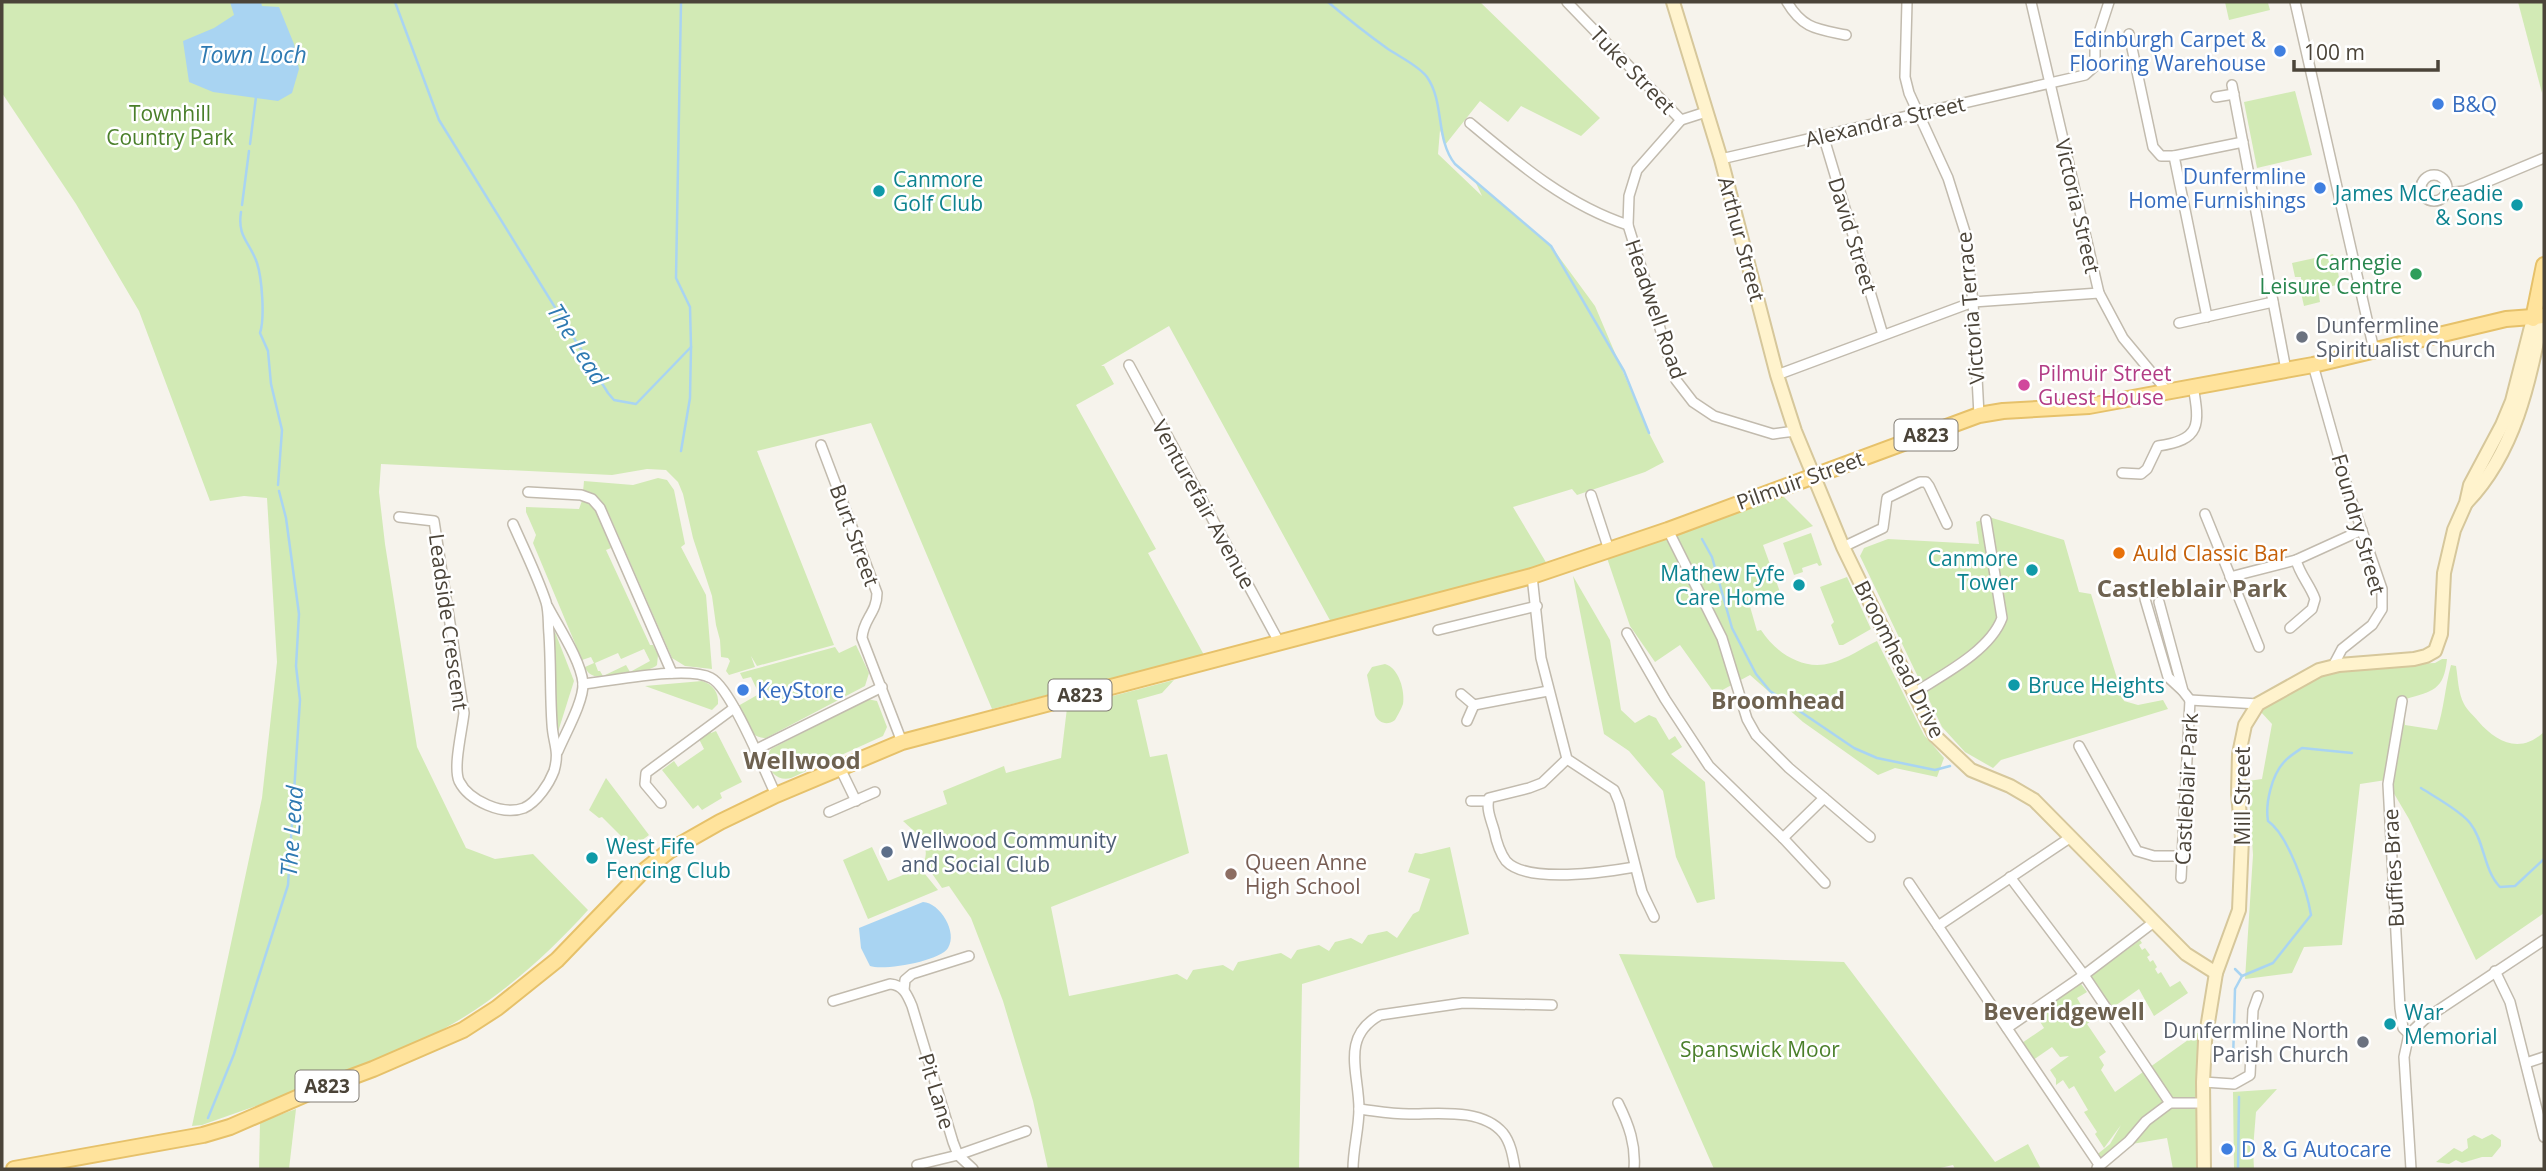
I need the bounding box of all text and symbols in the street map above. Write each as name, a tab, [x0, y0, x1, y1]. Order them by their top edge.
street label: Tuke Street	[1584, 20, 1682, 120]
place label: Edinburgh Carpet & Flooring Warehouse	[2069, 25, 2267, 77]
scale bar	[2294, 28, 2438, 72]
water label: Town Loch	[199, 38, 307, 70]
text: 100 m	[2304, 38, 2365, 66]
marker: Edinburgh Carpet & Flooring Warehouse	[2272, 43, 2288, 59]
street label: Alexandra Street	[1802, 89, 1968, 153]
place label: B&Q	[2452, 90, 2497, 118]
marker: B&Q	[2430, 96, 2446, 112]
park label: Townhill Country Park	[106, 99, 234, 151]
street label: Victoria Street	[2049, 136, 2107, 276]
place label: Dunfermline Home Furnishings	[2128, 162, 2306, 214]
place label: Canmore Golf Club	[893, 165, 983, 217]
street label: Arthur Street	[1712, 174, 1772, 304]
street label: David Street	[1822, 174, 1884, 296]
place label: James McCreadie & Sons	[2333, 179, 2503, 231]
marker: Dunfermline Home Furnishings	[2312, 180, 2328, 196]
marker: Canmore Golf Club	[871, 183, 887, 199]
marker: James McCreadie & Sons	[2509, 197, 2525, 213]
street label: Victoria Terrace	[1949, 231, 1991, 385]
street label: Headwell Road	[1619, 235, 1693, 383]
place label: Carnegie Leisure Centre	[2259, 248, 2402, 300]
marker: Carnegie Leisure Centre	[2408, 266, 2424, 282]
water label: The Lead	[540, 297, 616, 392]
place label: Dunfermline Spiritualist Church	[2316, 311, 2496, 363]
marker: Dunfermline Spiritualist Church	[2294, 329, 2310, 345]
place label: Pilmuir Street Guest House	[2038, 359, 2172, 411]
marker: Pilmuir Street Guest House	[2016, 377, 2032, 393]
street label: Venturefair Avenue	[1146, 415, 1262, 593]
road number: A823	[1895, 420, 1958, 450]
street label: Pilmuir Street	[1732, 444, 1868, 516]
street label: Foundry Street	[2326, 450, 2392, 598]
street label: Burt Street	[824, 480, 886, 590]
street label: Leadside Crescent	[423, 532, 475, 712]
place label: Auld Classic Bar	[2133, 539, 2288, 567]
place label: Canmore Tower	[1928, 544, 2018, 596]
marker: Auld Classic Bar	[2111, 545, 2127, 561]
place label: Mathew Fyfe Care Home	[1660, 559, 1785, 611]
marker: Canmore Tower	[2024, 562, 2040, 578]
district label: Castleblair Park	[2097, 571, 2287, 604]
street label: Broomhead Drive	[1848, 576, 1952, 742]
marker: Mathew Fyfe Care Home	[1791, 577, 1807, 593]
place label: Bruce Heights	[2028, 671, 2165, 699]
place label: KeyStore	[757, 676, 844, 704]
marker: Bruce Heights	[2006, 677, 2022, 693]
road number: A823	[1048, 680, 1112, 710]
marker: KeyStore	[735, 682, 751, 698]
district label: Broomhead	[1711, 684, 1845, 716]
street label: Castleblair Park	[2168, 712, 2204, 866]
district label: Wellwood	[743, 743, 861, 776]
street label: Mill Street	[2228, 747, 2256, 845]
water label: The Lead	[272, 784, 310, 877]
street label: Buffies Brae	[2376, 808, 2410, 928]
place label: Wellwood Community and Social Club	[901, 826, 1117, 878]
place label: West Fife Fencing Club	[606, 832, 731, 884]
marker: Wellwood Community and Social Club	[879, 844, 895, 860]
place label: Queen Anne High School	[1245, 848, 1367, 900]
marker: West Fife Fencing Club	[584, 850, 600, 866]
marker: Queen Anne High School	[1223, 866, 1239, 882]
district label: Beveridgewell	[1983, 995, 2145, 1027]
place label: War Memorial	[2404, 998, 2498, 1050]
place label: Dunfermline North Parish Church	[2163, 1016, 2349, 1068]
marker: War Memorial	[2382, 1016, 2398, 1032]
marker: Dunfermline North Parish Church	[2355, 1034, 2371, 1050]
park label: Spanswick Moor	[1680, 1035, 1840, 1063]
street label: Pit Lane	[912, 1050, 962, 1132]
road number: A823	[296, 1070, 358, 1102]
place label: D & G Autocare	[2241, 1135, 2392, 1163]
marker: D & G Autocare	[2219, 1141, 2235, 1157]

